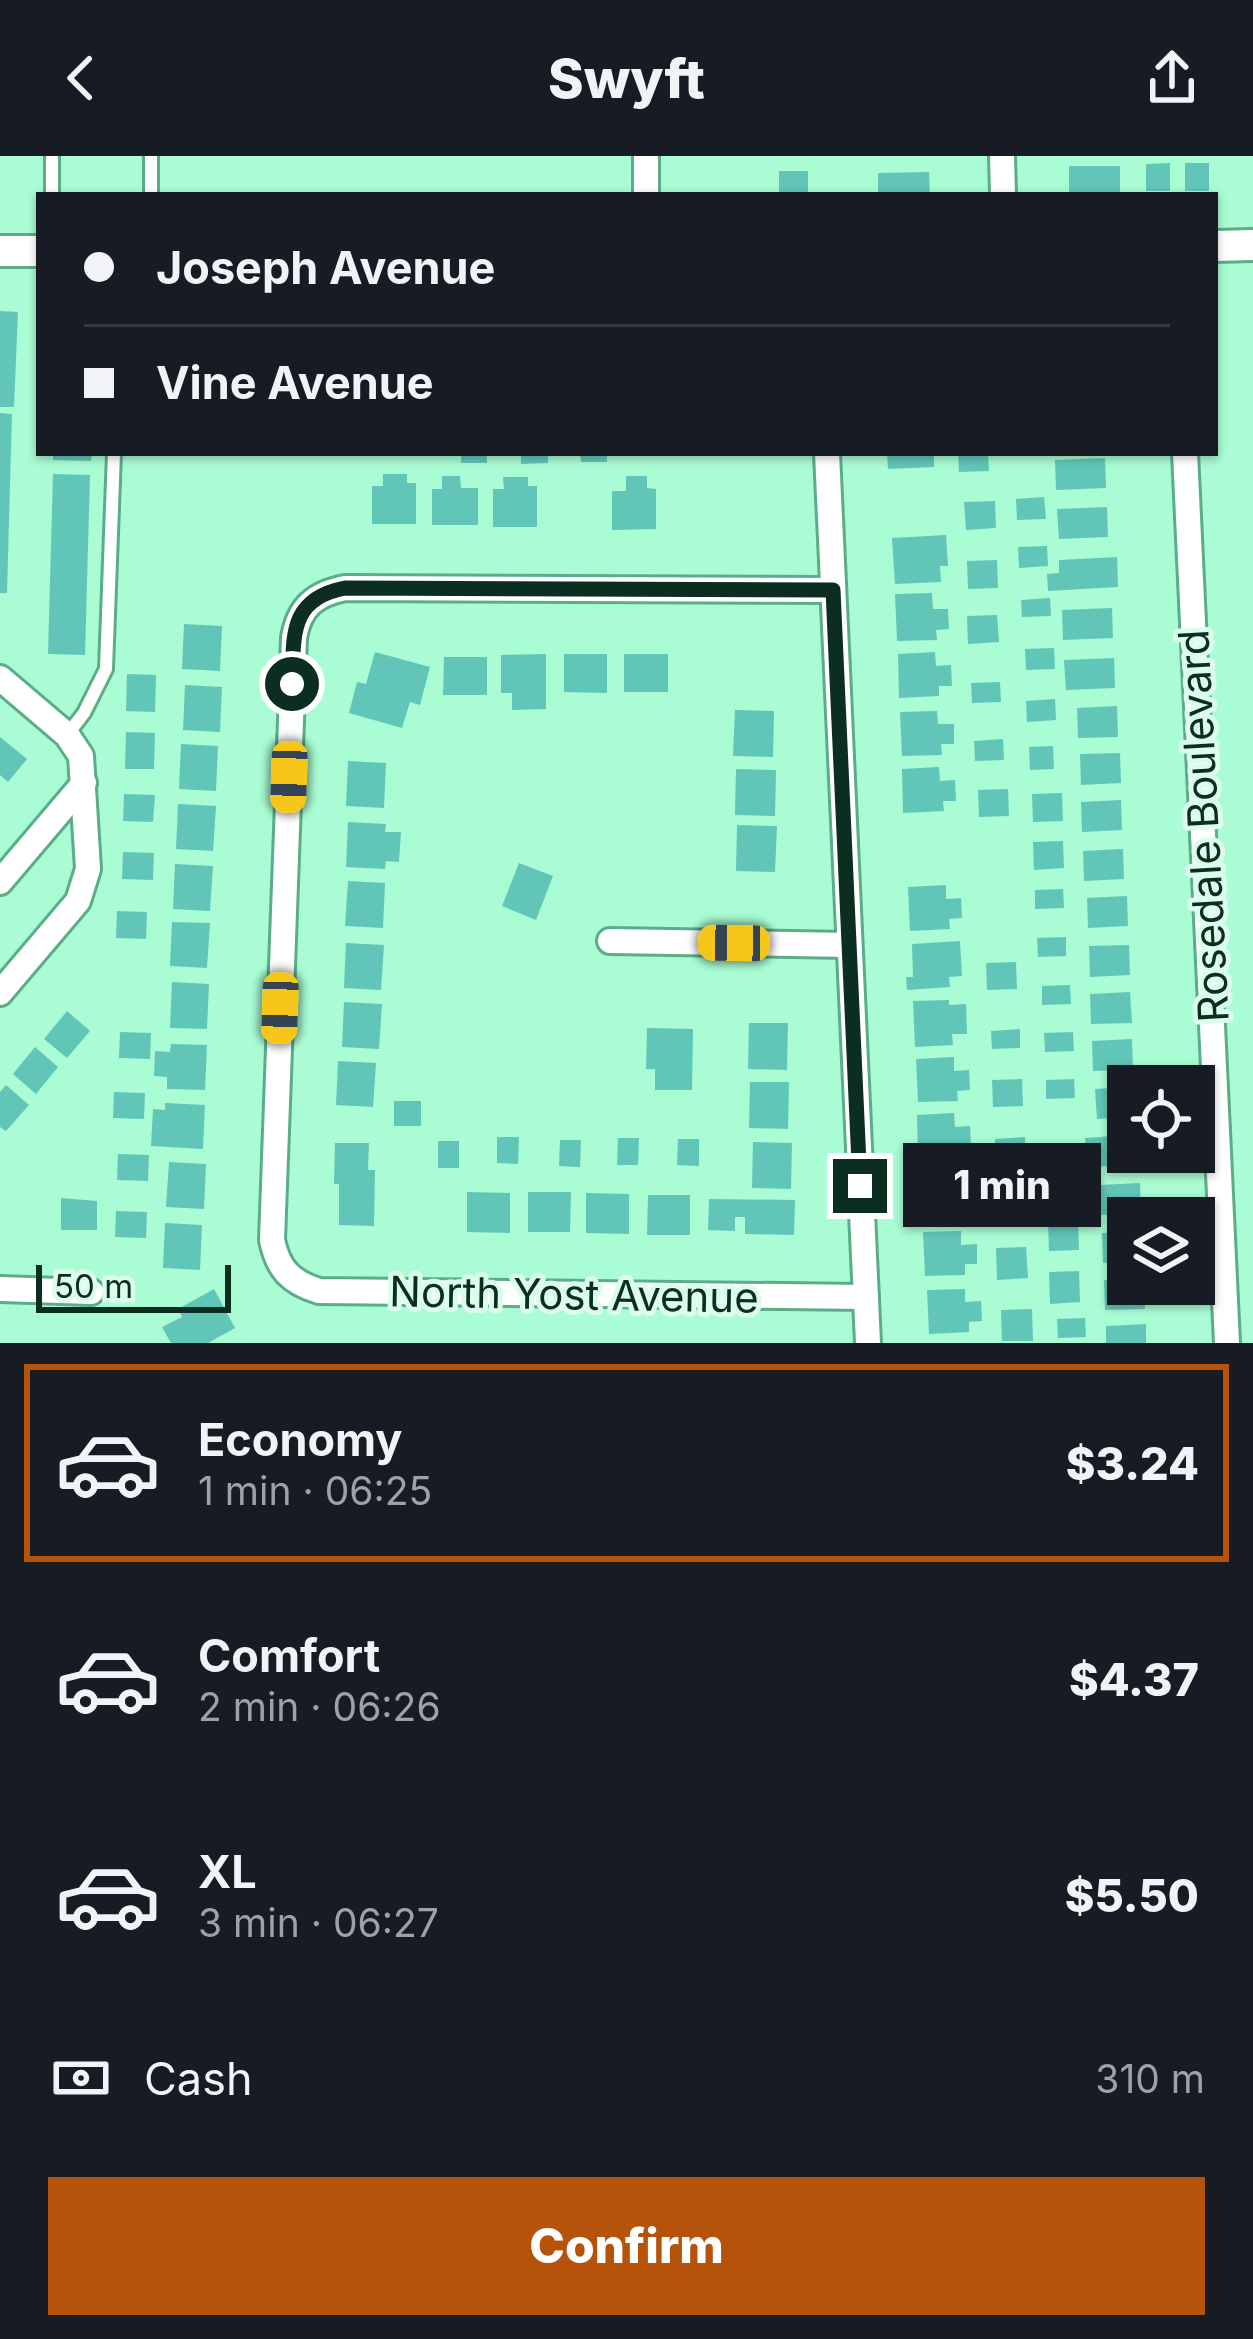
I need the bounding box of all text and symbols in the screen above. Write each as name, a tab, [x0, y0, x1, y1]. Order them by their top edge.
icon: back	[48, 45, 114, 111]
icon: share	[1139, 45, 1205, 111]
text: Swyft	[548, 46, 705, 111]
text: Joseph Avenue	[156, 240, 495, 295]
text: Vine Avenue	[156, 355, 434, 410]
street label: Rosedale Boulevard	[1167, 628, 1239, 1024]
route start	[265, 657, 319, 711]
car	[270, 740, 308, 814]
car	[698, 924, 770, 962]
car	[261, 971, 299, 1045]
map controls	[1107, 1065, 1215, 1305]
button: locate	[1107, 1065, 1215, 1173]
callout: 1 min	[902, 1144, 1100, 1228]
route end	[833, 1159, 887, 1213]
text: 1 min	[953, 1161, 1051, 1208]
button: layers	[1107, 1197, 1215, 1305]
scale bar	[36, 1259, 231, 1312]
street label: North Yost Avenue	[389, 1265, 759, 1323]
text: 50 m	[54, 1266, 133, 1306]
icon: car	[54, 1409, 162, 1517]
text: Economy	[198, 1412, 402, 1467]
text: $3.24	[1066, 1436, 1199, 1491]
text: 1 min · 06:25	[198, 1467, 432, 1514]
icon: car	[54, 1625, 162, 1733]
text: Comfort	[198, 1628, 380, 1683]
text: $4.37	[1069, 1652, 1199, 1707]
text: 2 min · 06:26	[198, 1683, 441, 1730]
icon: car	[54, 1841, 162, 1949]
text: XL	[198, 1844, 257, 1899]
text: $5.50	[1065, 1868, 1199, 1923]
text: 3 min · 06:27	[198, 1899, 439, 1946]
icon: cash	[48, 2045, 114, 2111]
text: Cash	[144, 2051, 253, 2106]
text: 310 m	[1095, 2055, 1205, 2102]
button: Confirm	[48, 2177, 1205, 2315]

